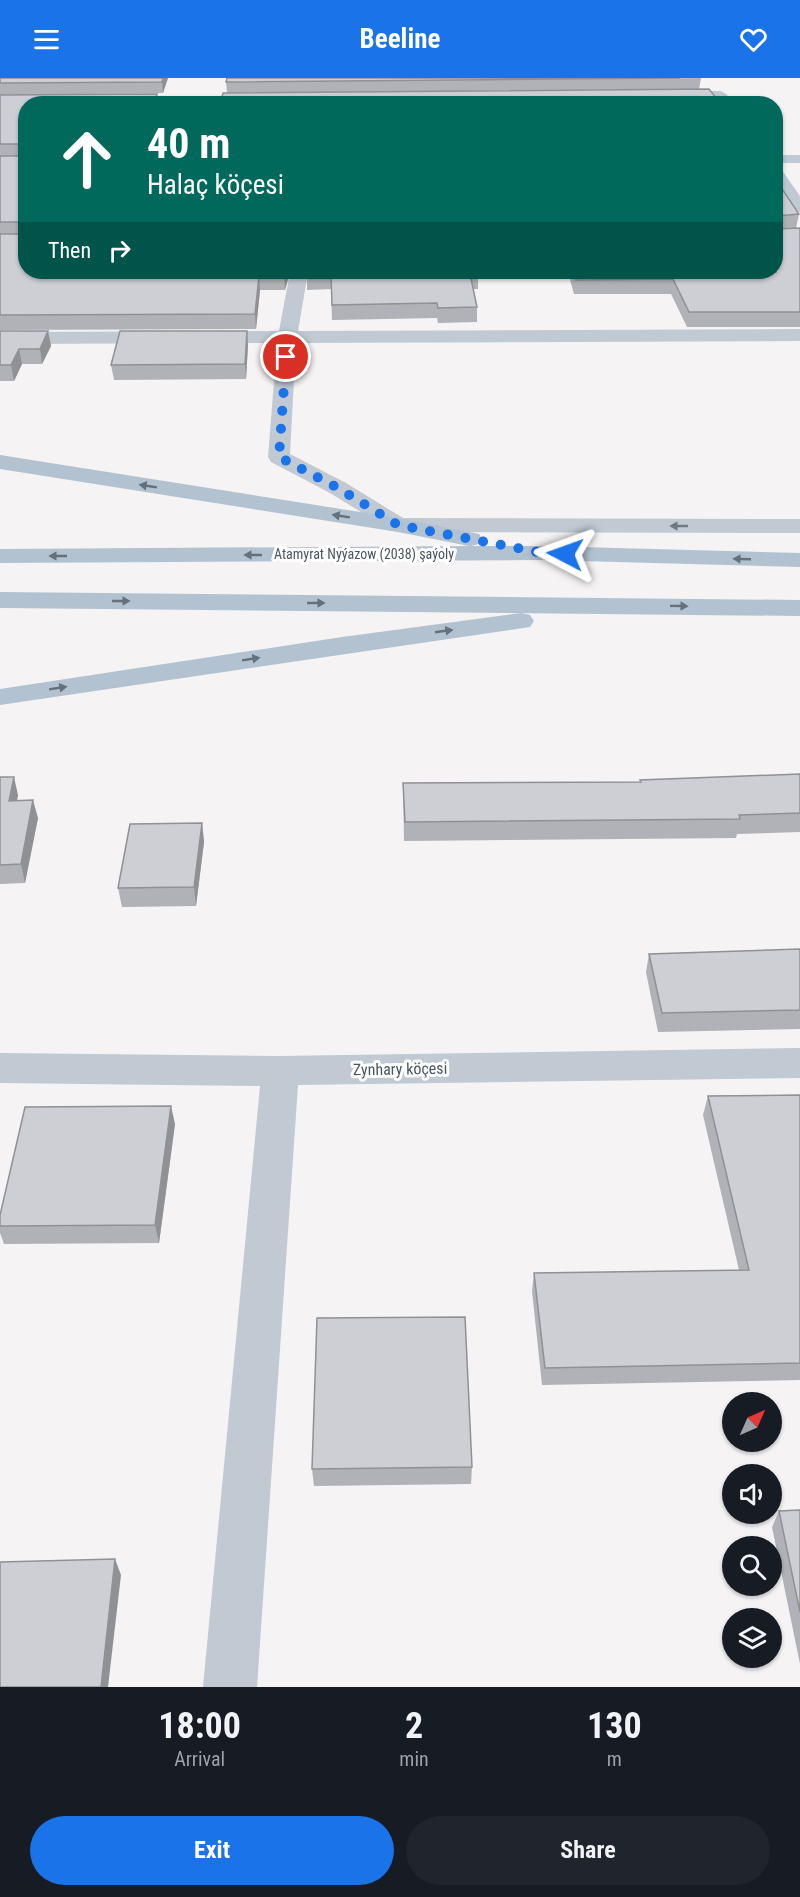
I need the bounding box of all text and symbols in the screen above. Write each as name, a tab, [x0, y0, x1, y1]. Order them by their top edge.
icon: menu	[30, 23, 63, 56]
text: Beeline	[360, 23, 440, 55]
icon: heart	[737, 23, 770, 56]
text: 40 m	[147, 119, 230, 168]
icon: ahead	[48, 120, 126, 198]
text: Halaç köçesi	[147, 169, 284, 201]
icon: right	[103, 234, 136, 267]
text: Then	[48, 238, 91, 263]
pin	[260, 331, 311, 382]
icon: arrive	[269, 340, 302, 373]
one-way arrow	[138, 482, 157, 491]
one-way arrow	[331, 512, 350, 521]
one-way arrow	[669, 521, 688, 531]
position arrow	[533, 522, 597, 586]
street label: Atamyrat Nyýazow (2038) şaýoly	[274, 546, 454, 563]
one-way arrow	[243, 550, 262, 560]
one-way arrow	[48, 551, 67, 561]
one-way arrow	[732, 554, 751, 563]
one-way arrow	[112, 596, 131, 606]
one-way arrow	[307, 598, 326, 608]
one-way arrow	[670, 601, 689, 611]
one-way arrow	[434, 627, 453, 636]
one-way arrow	[241, 654, 260, 663]
one-way arrow	[48, 683, 67, 692]
street label: Zynhary köçesi	[353, 1059, 447, 1079]
north arrow	[722, 1392, 782, 1452]
map controls	[722, 1392, 782, 1668]
button: sound	[722, 1464, 782, 1524]
button: search	[722, 1536, 782, 1596]
button: layers	[722, 1608, 782, 1668]
text: 18:00	[158, 1705, 241, 1747]
text: 2	[405, 1705, 423, 1747]
text: 130	[587, 1705, 642, 1747]
text: Arrival	[174, 1747, 225, 1771]
text: min	[399, 1747, 429, 1771]
text: m	[607, 1747, 622, 1771]
button: Exit	[30, 1816, 394, 1885]
button: Share	[406, 1816, 770, 1885]

